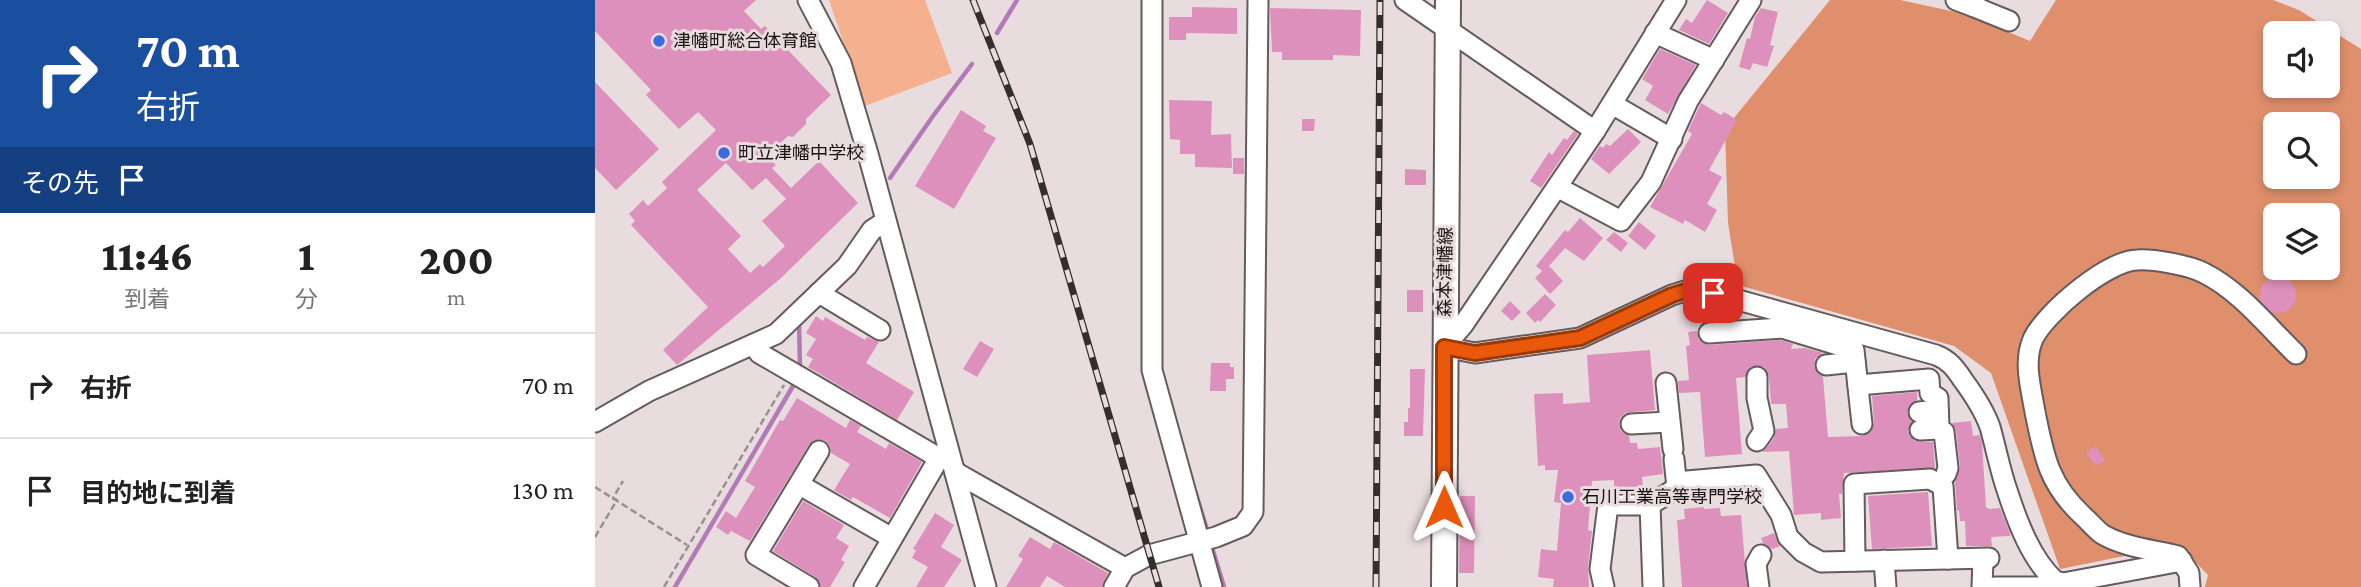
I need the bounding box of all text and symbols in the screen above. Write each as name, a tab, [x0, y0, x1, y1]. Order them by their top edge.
map controls	[2263, 21, 2340, 280]
button: sound	[2263, 21, 2340, 98]
text: 70 m	[136, 23, 240, 78]
icon: right	[21, 28, 112, 119]
place label: 津幡町総合体育館	[673, 31, 817, 51]
marker: 津幡町総合体育館	[651, 33, 667, 49]
text: 右折	[136, 89, 200, 125]
button: search	[2263, 112, 2340, 189]
place label: 町立津幡中学校	[738, 143, 864, 163]
marker: 町立津幡中学校	[716, 145, 732, 161]
icon: arrive	[113, 161, 151, 199]
text: その先	[21, 169, 99, 198]
button: layers	[2263, 203, 2340, 280]
street label: 森本津幡線	[1434, 227, 1456, 317]
text: 11:46	[101, 232, 193, 279]
text: 1	[298, 232, 314, 279]
text: 200	[419, 236, 494, 283]
pin	[1683, 263, 1743, 323]
icon: arrive	[1694, 274, 1732, 312]
text: m	[447, 284, 466, 310]
text: 到着	[124, 286, 170, 312]
text: 分	[295, 286, 318, 312]
icon: right	[21, 367, 59, 405]
text: 70 m	[522, 371, 574, 400]
text: 右折	[80, 374, 132, 403]
position arrow	[1407, 470, 1481, 544]
icon: arrive	[21, 472, 59, 510]
text: 130 m	[513, 476, 574, 505]
text: 目的地に到着	[80, 479, 236, 508]
place label: 石川工業高等専門学校	[1582, 487, 1762, 507]
marker: 石川工業高等専門学校	[1560, 489, 1576, 505]

